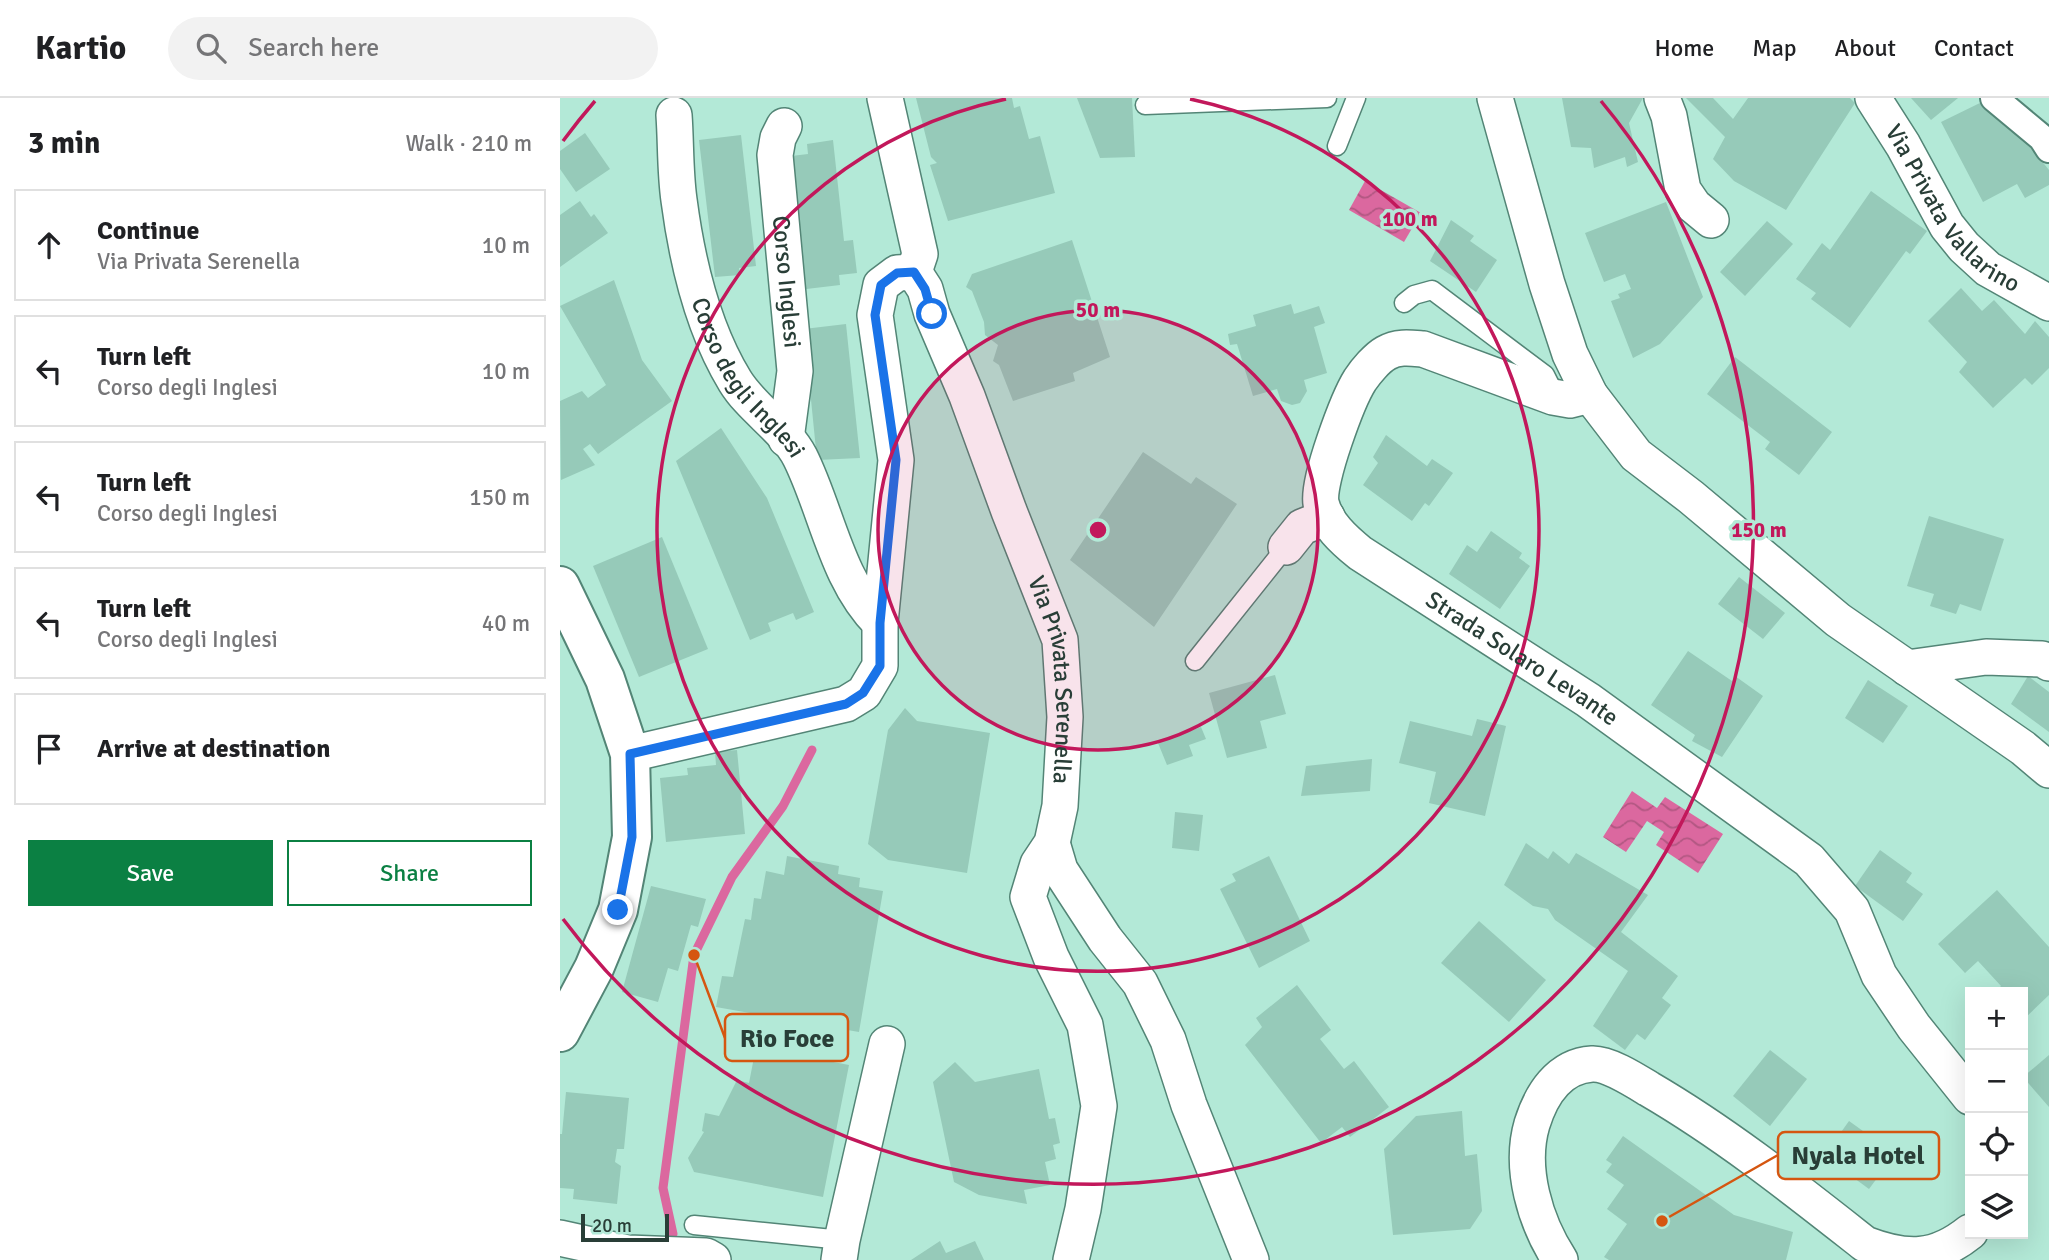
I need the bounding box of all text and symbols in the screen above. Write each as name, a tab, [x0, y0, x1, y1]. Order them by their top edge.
search box	[168, 17, 658, 80]
text: Kartio	[35, 28, 126, 69]
icon: search	[192, 29, 230, 67]
text: Search here	[248, 32, 379, 64]
text: Home	[1654, 33, 1714, 63]
text: Map	[1752, 33, 1797, 63]
text: About	[1835, 33, 1896, 63]
text: Contact	[1934, 33, 2014, 63]
street label: Via Privata Vallarino	[1879, 119, 2025, 299]
text: 3 min	[28, 125, 100, 162]
text: Walk · 210 m	[406, 129, 532, 158]
text: 100 m	[1382, 206, 1438, 232]
street label: Corso Inglesi	[766, 214, 808, 349]
text: Continue	[97, 215, 199, 247]
icon: ahead	[30, 226, 68, 264]
text: 10 m	[482, 231, 530, 260]
text: Via Privata Serenella	[97, 247, 300, 276]
street label: Corso degli Inglesi	[685, 294, 812, 463]
text: 50 m	[1076, 297, 1120, 323]
route start	[916, 298, 947, 329]
text: Turn left	[97, 341, 191, 373]
icon: left	[30, 352, 68, 390]
text: 10 m	[482, 357, 530, 386]
text: Corso degli Inglesi	[97, 373, 278, 402]
text: Turn left	[97, 467, 191, 499]
icon: left	[30, 478, 68, 516]
text: 150 m	[469, 483, 530, 512]
text: Corso degli Inglesi	[97, 499, 278, 528]
text: 150 m	[1731, 517, 1787, 543]
centre of rings	[1086, 518, 1110, 542]
street label: Via Privata Serenella	[1021, 572, 1080, 785]
street label: Strada Solaro Levante	[1420, 584, 1624, 732]
text: Turn left	[97, 593, 191, 625]
icon: left	[30, 604, 68, 642]
text: 40 m	[482, 609, 530, 638]
text: Corso degli Inglesi	[97, 625, 278, 654]
icon: arrive	[30, 730, 68, 768]
text: Arrive at destination	[97, 733, 330, 765]
button: Save	[28, 840, 273, 906]
button: Share	[287, 840, 532, 906]
route end	[602, 894, 633, 925]
map controls	[1965, 987, 2028, 1239]
button: +	[1965, 987, 2028, 1050]
callout: Rio Foce	[725, 1014, 848, 1061]
text: Rio Foce	[740, 1023, 834, 1055]
button: −	[1965, 1050, 2028, 1113]
button: locate	[1965, 1113, 2028, 1176]
callout: Nyala Hotel	[1778, 1132, 1939, 1179]
text: Nyala Hotel	[1791, 1140, 1925, 1172]
button: layers	[1965, 1176, 2028, 1239]
scale bar	[581, 1211, 668, 1243]
text: 20 m	[592, 1214, 632, 1238]

